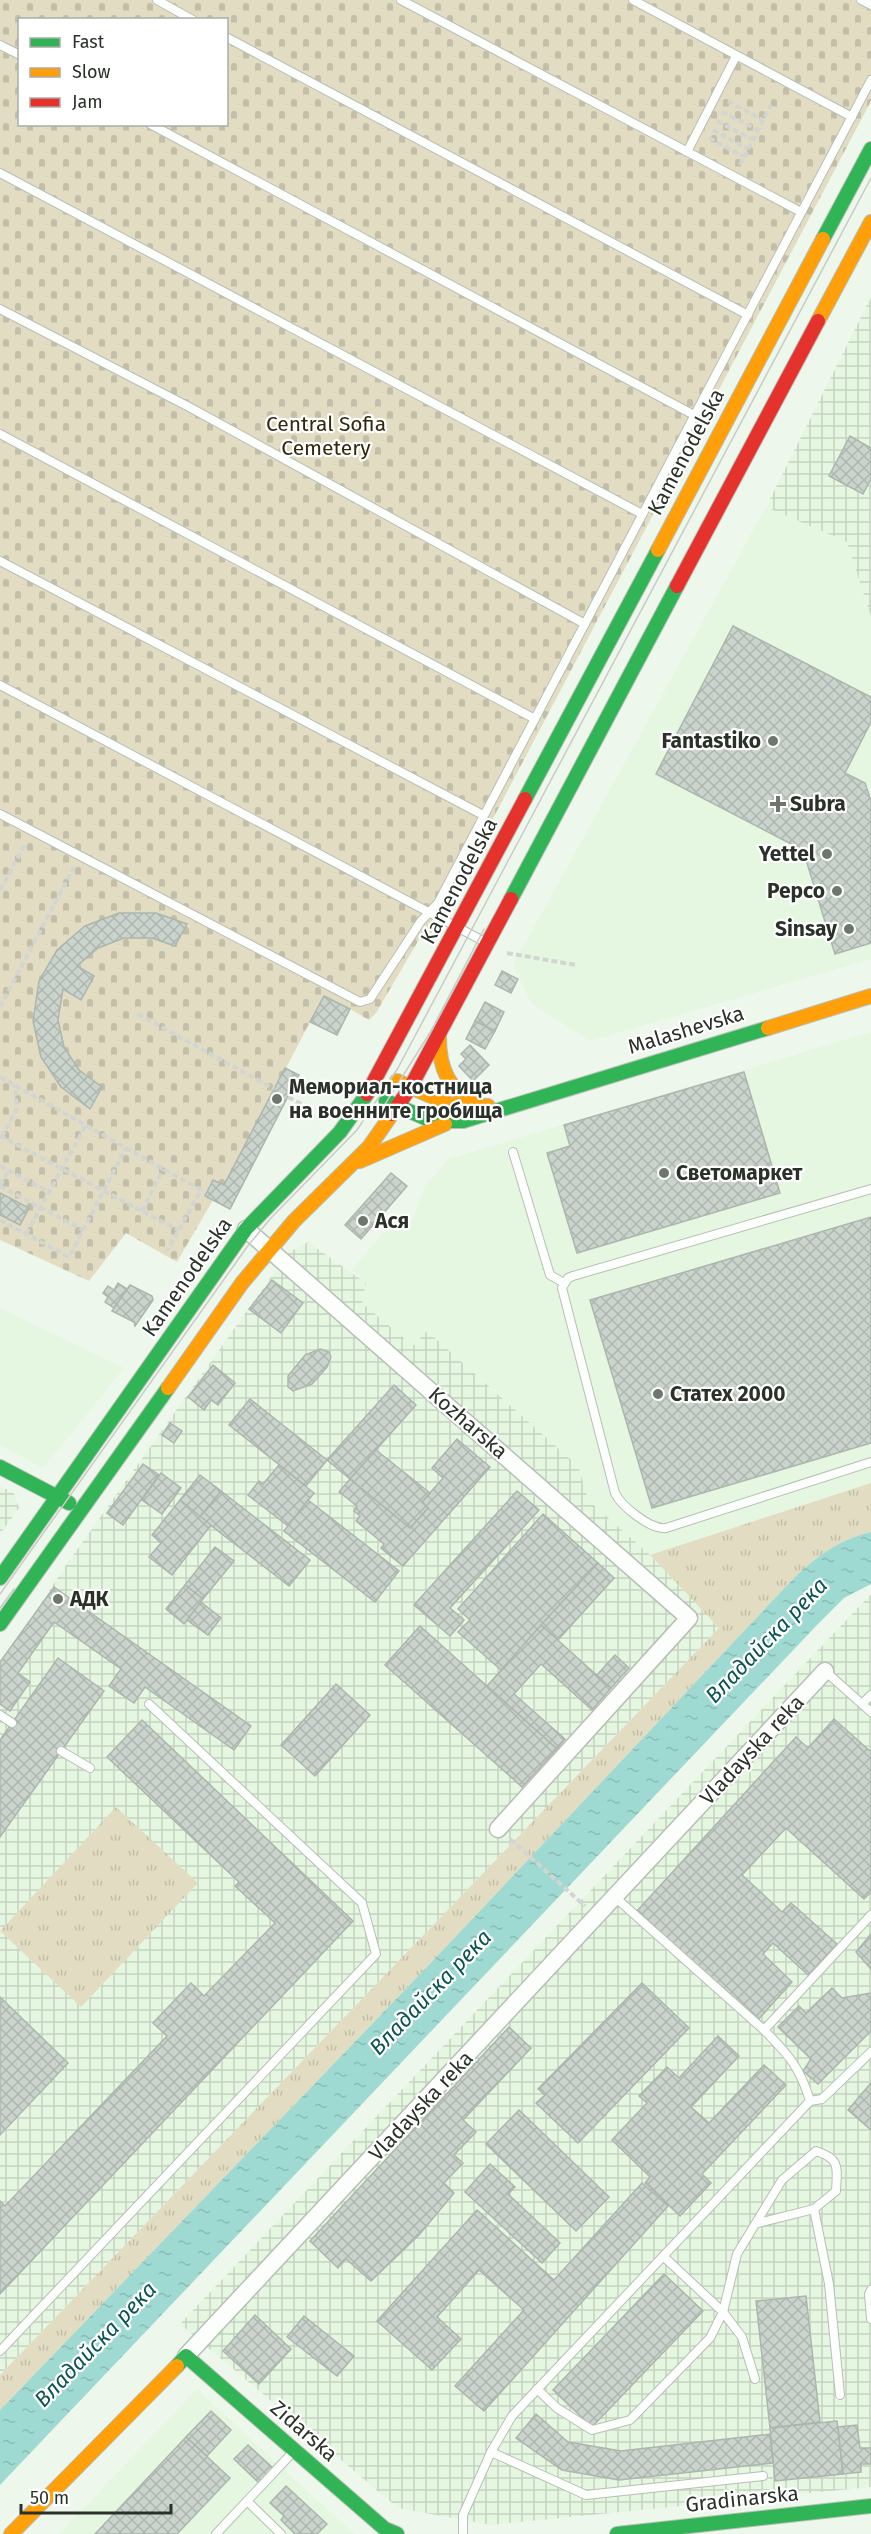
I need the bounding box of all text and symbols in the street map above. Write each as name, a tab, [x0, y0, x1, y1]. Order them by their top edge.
legend	[18, 18, 228, 126]
text: Fast	[72, 31, 105, 53]
text: Slow	[72, 61, 111, 83]
text: Jam	[72, 91, 103, 113]
street label: Kamenodelska	[642, 384, 730, 520]
park label: Central Sofia Cemetery	[266, 411, 386, 461]
place label: Fantastiko	[662, 728, 761, 754]
marker: Fantastiko	[766, 734, 780, 748]
place label: Subra	[790, 791, 846, 817]
marker: Subra	[771, 797, 785, 811]
street label: Kamenodelska	[415, 813, 503, 949]
place label: Yettel	[758, 841, 816, 867]
marker: Yettel	[820, 847, 834, 861]
place label: Pepco	[767, 878, 825, 904]
marker: Pepco	[830, 884, 844, 898]
place label: Sinsay	[775, 916, 837, 942]
marker: Sinsay	[842, 922, 856, 936]
street label: Malashevska	[625, 1000, 747, 1060]
place label: Мемориал-костница на военните гробища	[289, 1074, 503, 1124]
marker: Мемориал-костница на военните гробища	[270, 1092, 284, 1106]
place label: Светомаркет	[676, 1160, 804, 1186]
marker: Светомаркет	[657, 1166, 671, 1180]
place label: Ася	[374, 1208, 409, 1234]
street label: Kamenodelska	[136, 1212, 238, 1342]
marker: Ася	[356, 1214, 370, 1228]
place label: Статех 2000	[670, 1381, 785, 1407]
street label: Kozharska	[423, 1382, 513, 1464]
marker: Статех 2000	[651, 1387, 665, 1401]
water label: Владайска река	[700, 1572, 833, 1709]
place label: АДК	[69, 1586, 110, 1612]
marker: АДК	[51, 1592, 65, 1606]
street label: Vladayska reka	[694, 1690, 810, 1810]
water label: Владайска река	[364, 1924, 497, 2061]
street label: Vladayska reka	[363, 2046, 479, 2166]
water label: Владайска река	[29, 2276, 162, 2413]
street label: Zidarska	[265, 2395, 343, 2467]
scale bar	[21, 2477, 171, 2515]
street label: Gradinarska	[684, 2480, 800, 2518]
text: 50 m	[30, 2487, 69, 2509]

